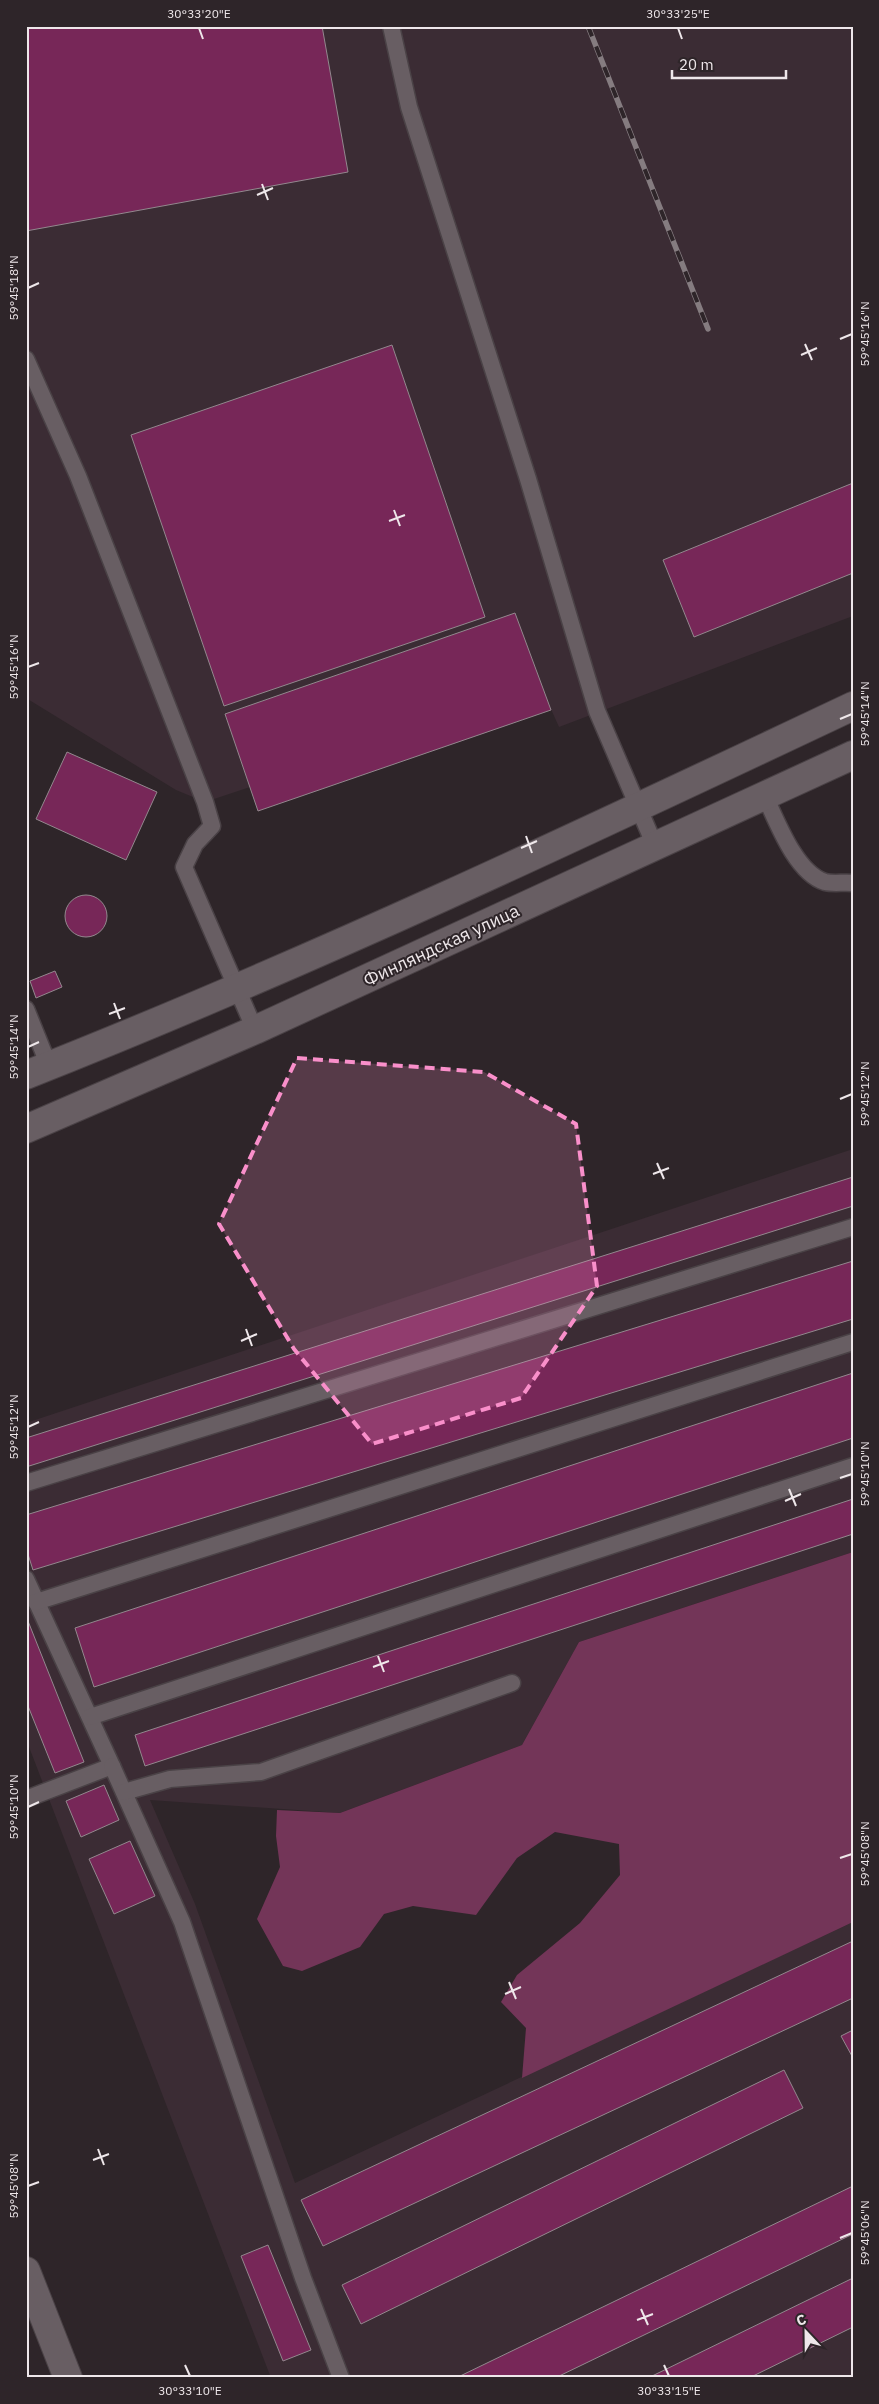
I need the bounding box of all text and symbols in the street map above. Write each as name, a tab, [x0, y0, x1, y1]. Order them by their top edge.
text: 30°33'20"E	[167, 6, 231, 21]
text: 30°33'25"E	[646, 6, 710, 21]
scale bar	[672, 48, 785, 80]
text: 20 m	[679, 55, 714, 74]
text: 59°45'18"N	[6, 255, 21, 321]
text: 59°45'16"N	[857, 301, 872, 367]
text: 59°45'16"N	[6, 634, 21, 700]
text: 59°45'14"N	[857, 681, 872, 747]
street label: Финляндская улица	[359, 899, 523, 991]
text: 59°45'14"N	[6, 1014, 21, 1080]
text: 59°45'12"N	[857, 1061, 872, 1127]
text: 59°45'12"N	[6, 1394, 21, 1460]
text: 59°45'10"N	[857, 1441, 872, 1507]
text: 59°45'10"N	[6, 1774, 21, 1840]
text: 59°45'08"N	[857, 1821, 872, 1887]
text: 59°45'08"N	[6, 2153, 21, 2219]
text: 59°45'06"N	[857, 2200, 872, 2266]
north arrow	[782, 2306, 832, 2356]
text: С	[794, 2310, 809, 2330]
text: 30°33'10"E	[158, 2383, 222, 2398]
text: 30°33'15"E	[637, 2383, 701, 2398]

